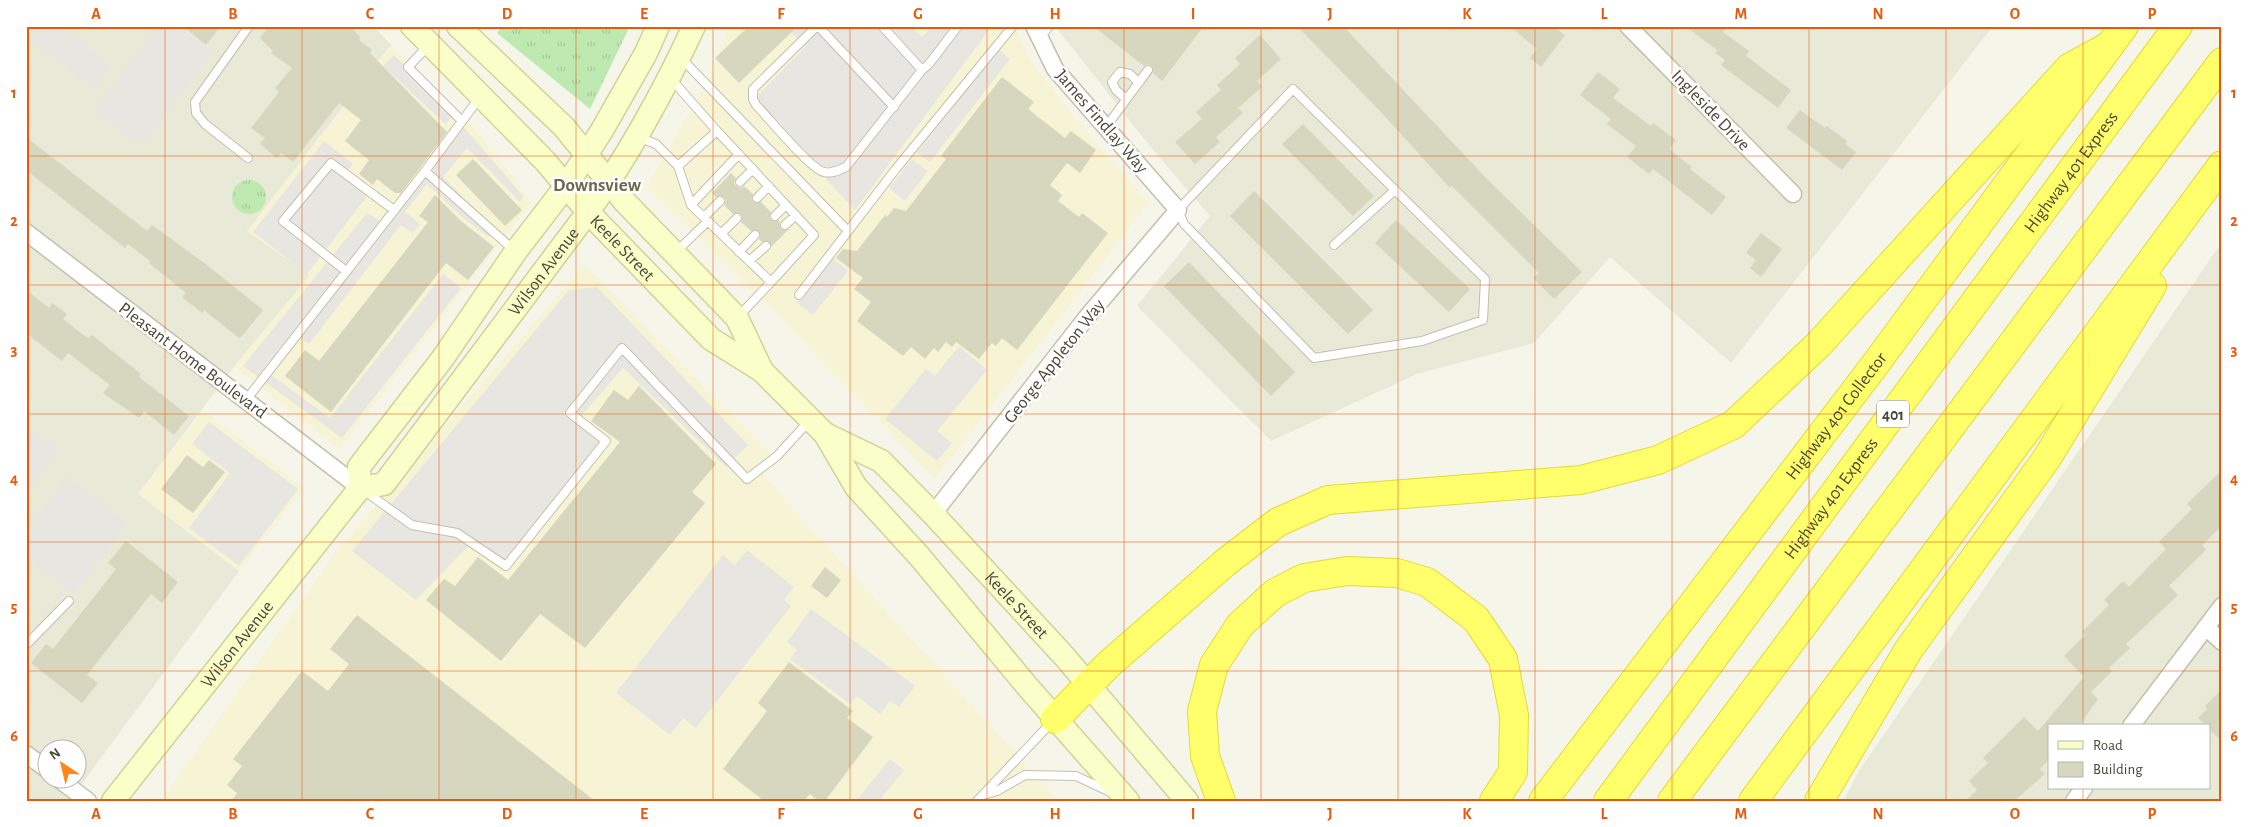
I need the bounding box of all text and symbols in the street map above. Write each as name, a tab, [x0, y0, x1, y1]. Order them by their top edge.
text: A	[91, 6, 101, 22]
text: B	[228, 6, 238, 22]
text: C	[366, 6, 375, 22]
text: D	[502, 6, 513, 22]
text: E	[640, 6, 648, 22]
text: F	[777, 6, 785, 22]
text: G	[913, 6, 923, 22]
text: H	[1049, 6, 1061, 22]
text: I	[1191, 6, 1195, 22]
text: J	[1327, 6, 1333, 22]
text: K	[1462, 6, 1472, 22]
text: L	[1601, 6, 1608, 22]
text: M	[1735, 6, 1747, 22]
text: N	[1872, 6, 1884, 22]
text: O	[2010, 6, 2020, 22]
text: P	[2148, 6, 2157, 22]
street label: James Findlay Way	[1052, 66, 1151, 177]
street label: Ingleside Drive	[1668, 67, 1753, 155]
text: 1	[11, 85, 17, 101]
text: 1	[2231, 85, 2237, 101]
street label: Highway 401 Express	[2021, 109, 2122, 236]
district label: Downsview	[553, 176, 642, 195]
street label: Keele Street	[586, 212, 658, 285]
text: 2	[10, 213, 18, 229]
text: 2	[2230, 213, 2238, 229]
street label: Wilson Avenue	[505, 225, 583, 319]
street label: George Appleton Way	[1001, 296, 1109, 427]
street label: Pleasant Home Boulevard	[115, 299, 270, 422]
text: 3	[11, 342, 18, 358]
text: 3	[2231, 342, 2238, 358]
street label: Highway 401 Collector	[1783, 349, 1891, 483]
road number: 401	[1877, 400, 1909, 428]
street label: Highway 401 Express	[1781, 435, 1882, 563]
text: 4	[10, 471, 18, 487]
text: 4	[2230, 471, 2238, 487]
street label: Keele Street	[981, 568, 1051, 643]
street label: Wilson Avenue	[198, 598, 277, 691]
text: 5	[11, 599, 18, 615]
text: 5	[2231, 599, 2238, 615]
legend	[2048, 724, 2210, 790]
text: 6	[10, 728, 18, 744]
text: 6	[2230, 728, 2238, 744]
text: Road	[2093, 738, 2123, 753]
north arrow	[38, 740, 88, 790]
text: N	[47, 746, 63, 763]
text: Building	[2093, 762, 2143, 777]
text: A	[91, 806, 101, 822]
text: B	[228, 806, 238, 822]
text: C	[366, 806, 375, 822]
text: D	[502, 806, 513, 822]
text: E	[640, 806, 648, 822]
text: F	[777, 806, 785, 822]
text: G	[913, 806, 923, 822]
text: H	[1049, 806, 1061, 822]
text: I	[1191, 806, 1195, 822]
text: J	[1327, 806, 1333, 822]
text: K	[1462, 806, 1472, 822]
text: L	[1601, 806, 1608, 822]
text: M	[1735, 806, 1747, 822]
text: N	[1872, 806, 1884, 822]
text: O	[2010, 806, 2020, 822]
text: P	[2148, 806, 2157, 822]

